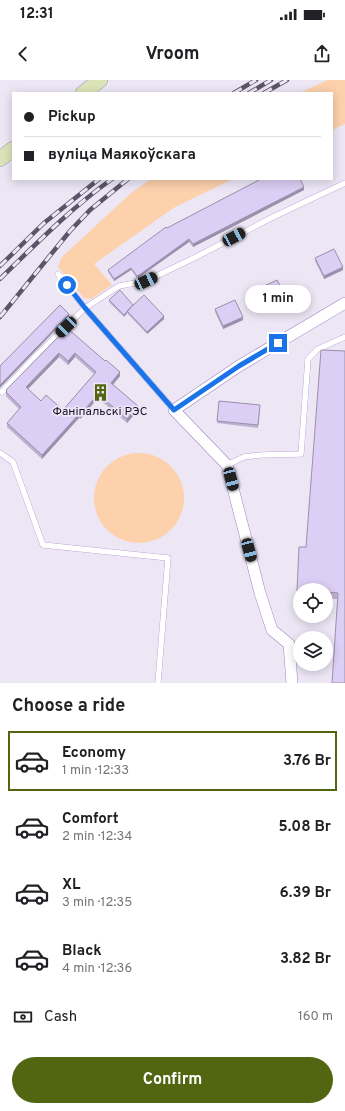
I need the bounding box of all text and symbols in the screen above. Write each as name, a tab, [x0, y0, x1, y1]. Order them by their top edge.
text: 12:31	[20, 5, 54, 24]
icon: back	[12, 43, 34, 65]
text: Vroom	[145, 43, 200, 66]
icon: share	[311, 43, 333, 65]
text: Pickup	[48, 108, 96, 127]
text: вуліца Маякоўскага	[48, 146, 196, 165]
car	[221, 226, 247, 248]
car	[133, 270, 159, 292]
route start	[58, 276, 76, 294]
callout: 1 min	[245, 285, 311, 313]
text: 1 min	[262, 291, 294, 307]
car	[53, 314, 79, 340]
route end	[269, 334, 287, 352]
building icon: Фаніпальскі РЭС	[90, 383, 110, 403]
place label: Фаніпальскі РЭС	[53, 404, 148, 420]
car	[222, 466, 240, 492]
car	[240, 537, 258, 563]
map controls	[293, 583, 333, 671]
button: locate	[293, 583, 333, 623]
button: layers	[293, 631, 333, 671]
text: Choose a ride	[12, 695, 125, 718]
icon: car	[14, 743, 50, 779]
text: Economy	[62, 744, 126, 763]
text: 3.76 Br	[283, 752, 331, 771]
text: 1 min · 12:33	[62, 763, 129, 779]
icon: car	[14, 809, 50, 845]
text: Comfort	[62, 810, 119, 829]
text: 5.08 Br	[279, 818, 331, 837]
text: 2 min · 12:34	[62, 829, 132, 845]
icon: car	[14, 875, 50, 911]
text: XL	[62, 876, 80, 895]
text: 6.39 Br	[280, 884, 331, 903]
text: 3 min · 12:35	[62, 895, 132, 911]
icon: car	[14, 941, 50, 977]
text: Black	[62, 942, 102, 961]
text: 3.82 Br	[280, 950, 331, 969]
text: 4 min · 12:36	[62, 961, 132, 977]
icon: cash	[12, 1006, 34, 1028]
text: Cash	[44, 1008, 77, 1027]
text: 160 m	[298, 1009, 333, 1025]
button: Confirm	[12, 1057, 333, 1103]

